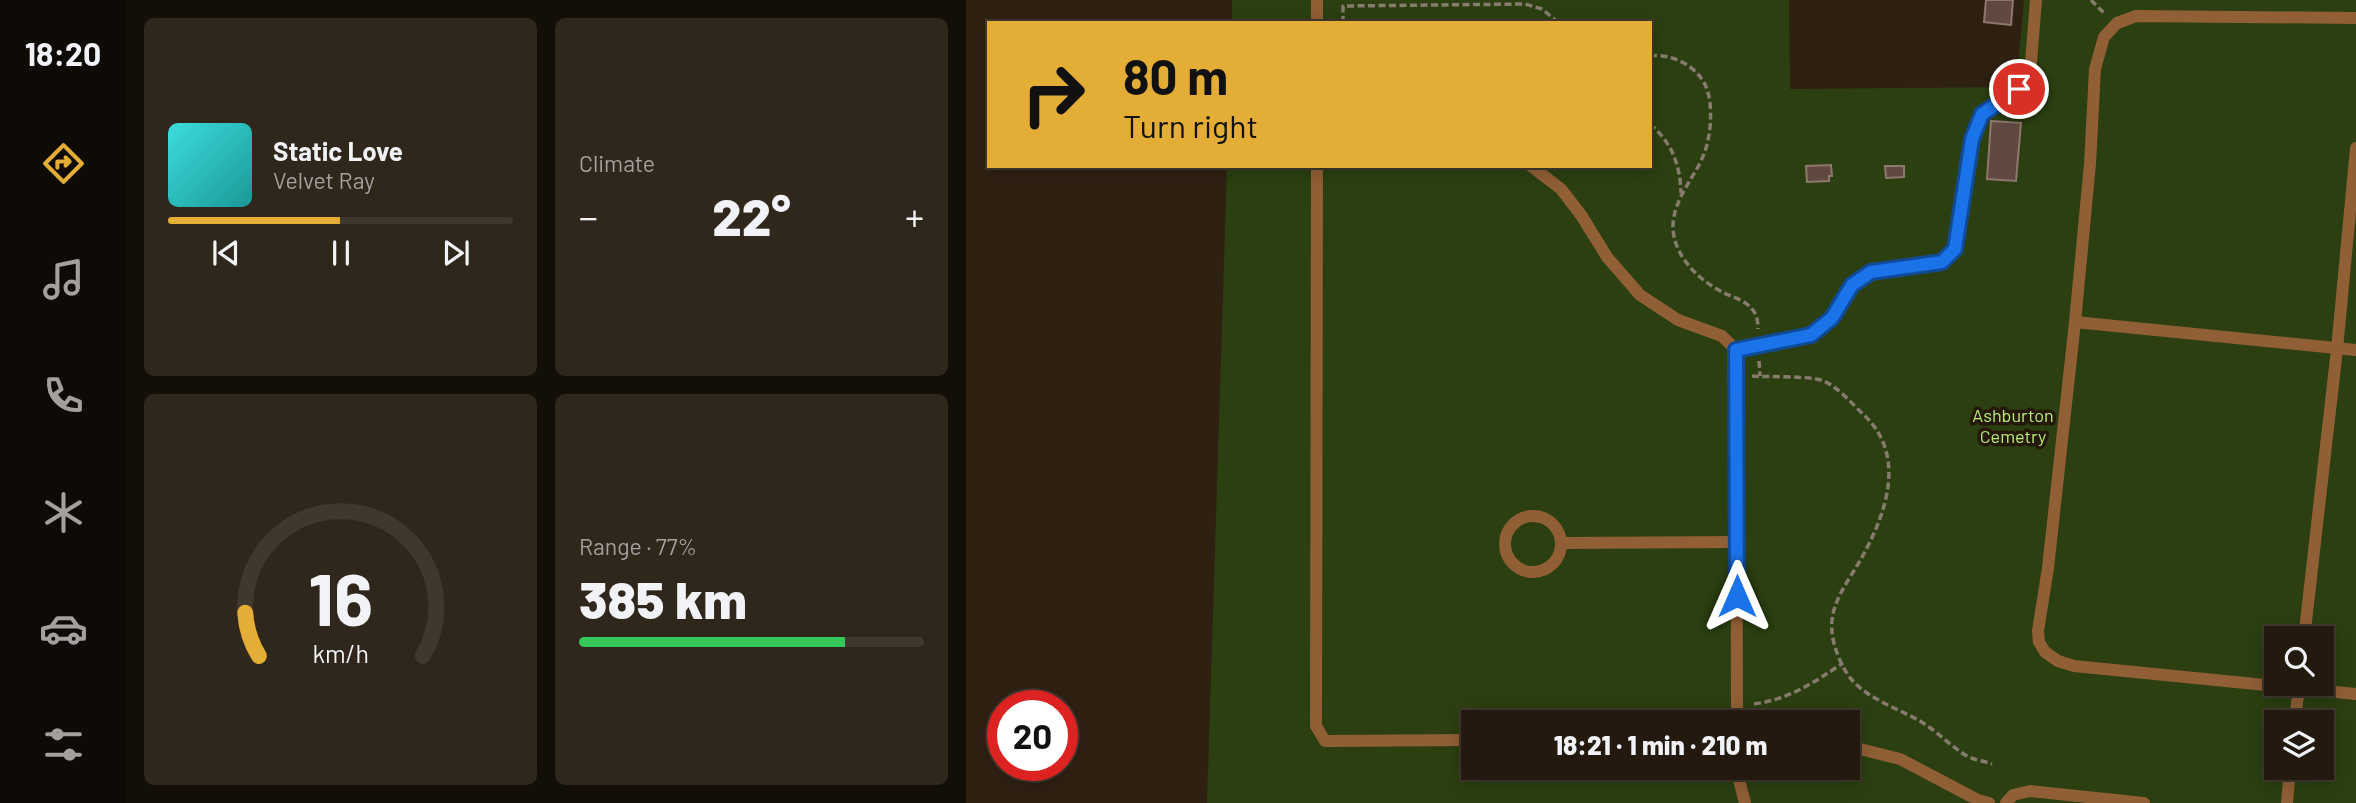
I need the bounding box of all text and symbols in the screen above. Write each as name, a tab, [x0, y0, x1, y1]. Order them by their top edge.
text: 18:20	[25, 34, 101, 72]
text: 80 m	[1123, 46, 1228, 105]
icon: right	[1008, 49, 1099, 140]
pin	[1989, 59, 2049, 119]
icon: arrive	[2000, 70, 2038, 108]
text: Turn right	[1123, 106, 1258, 144]
text: Static Love	[273, 135, 403, 166]
icon: directions	[39, 139, 88, 188]
text: Climate	[579, 149, 655, 177]
text: Velvet Ray	[273, 166, 375, 194]
text: 22°	[712, 184, 791, 246]
text: −	[579, 193, 598, 239]
text: +	[905, 193, 924, 239]
icon: previous	[207, 234, 245, 272]
icon: pause	[322, 234, 360, 272]
icon: next	[437, 234, 475, 272]
icon: music	[39, 255, 88, 304]
icon: phone	[39, 371, 88, 420]
park label: Ashburton Cemetry	[1972, 404, 2054, 447]
icon: climate	[39, 488, 88, 537]
text: Range · 77%	[579, 532, 697, 560]
text: 16	[308, 553, 373, 641]
position arrow	[1700, 559, 1774, 633]
text: 385 km	[579, 567, 747, 629]
icon: car	[39, 604, 88, 653]
map controls	[2264, 626, 2334, 780]
button: search	[2264, 626, 2334, 696]
text: km/h	[312, 637, 369, 667]
speed limit sign: 20	[987, 690, 1078, 781]
button: layers	[2264, 710, 2334, 780]
icon: filters	[39, 720, 88, 769]
text: 18:21 · 1 min · 210 m	[1554, 729, 1767, 760]

